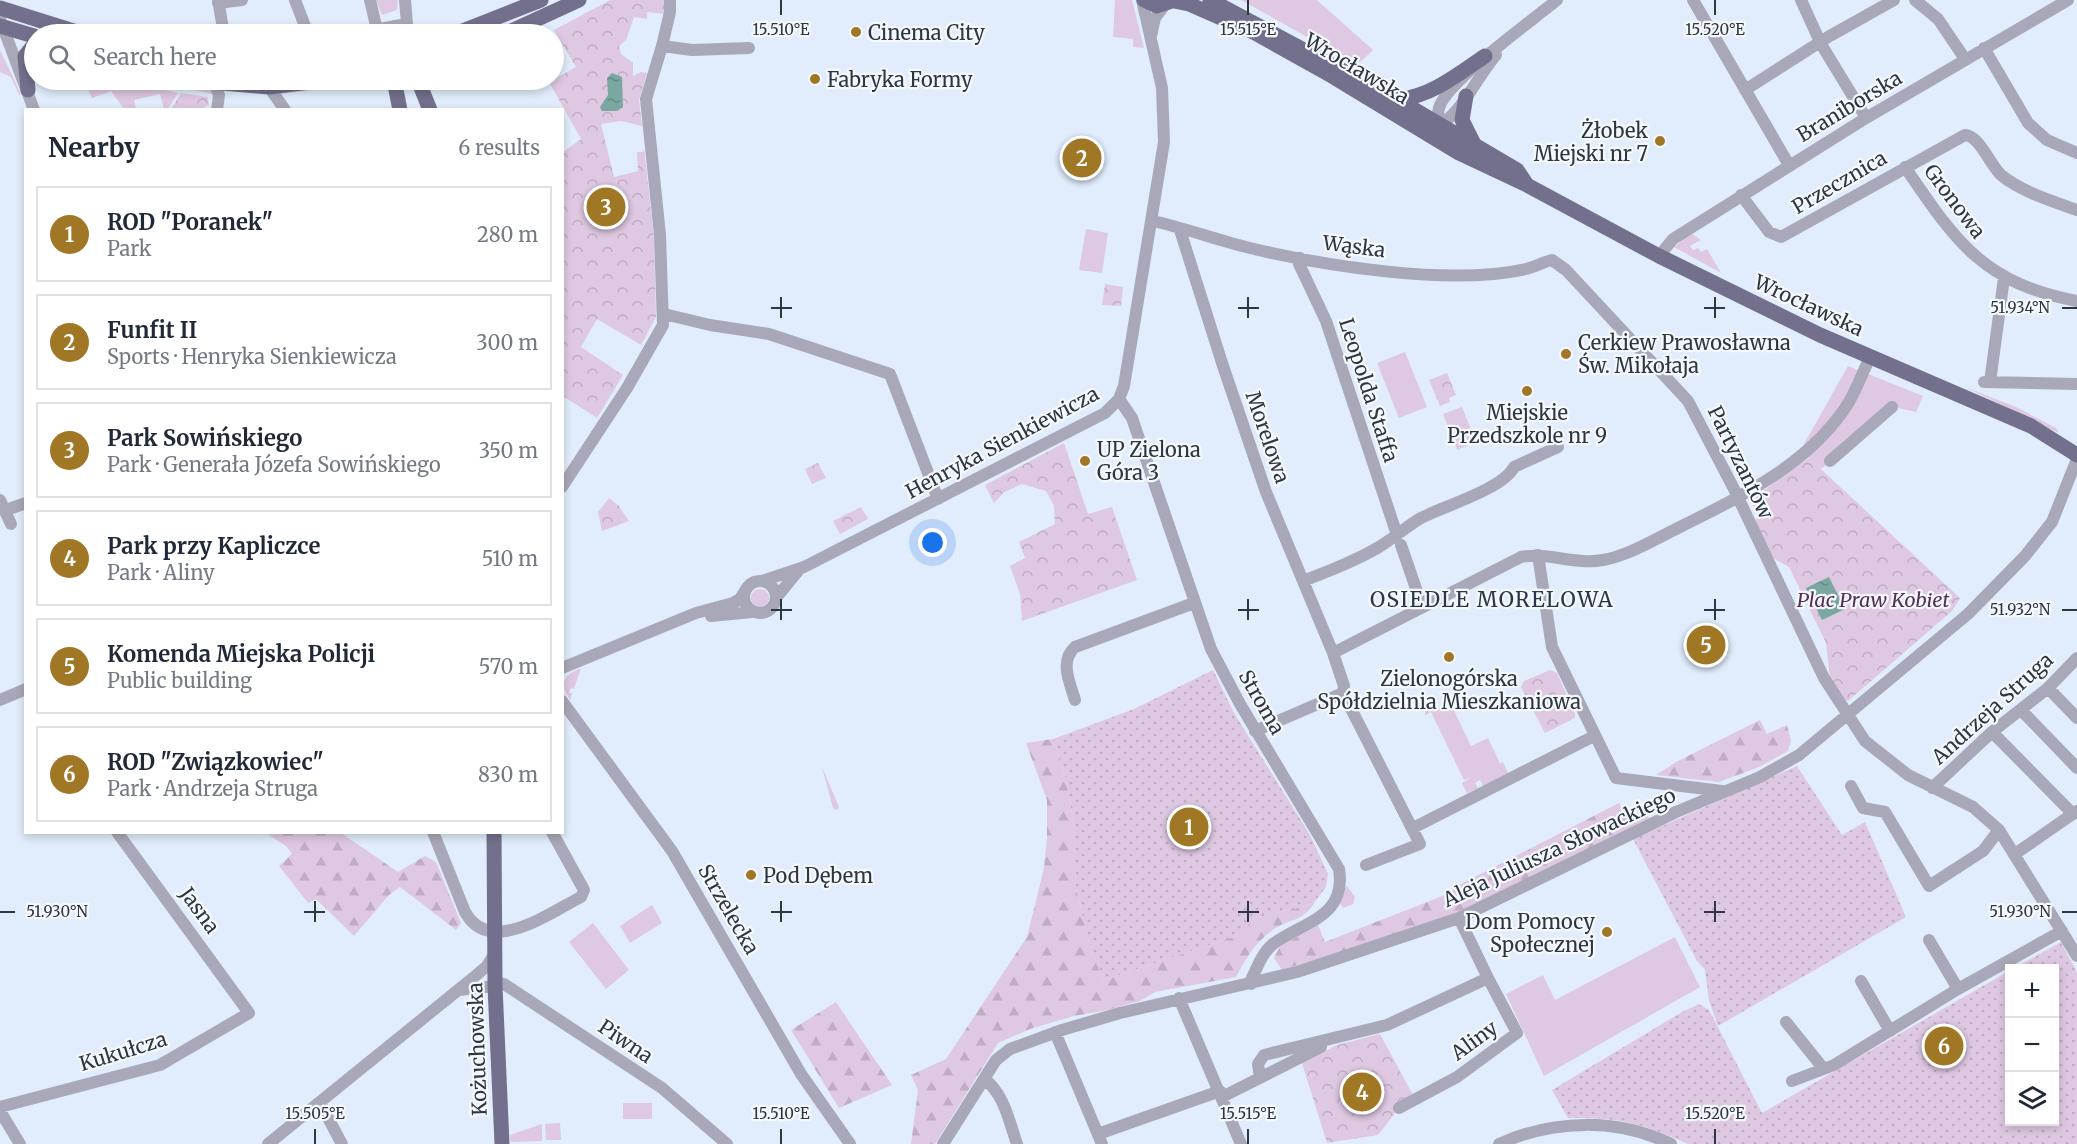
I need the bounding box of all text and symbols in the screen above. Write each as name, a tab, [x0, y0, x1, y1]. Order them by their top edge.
text: 15.510°E	[752, 20, 810, 39]
place label: Cinema City	[868, 20, 985, 45]
text: 15.515°E	[1220, 20, 1277, 39]
text: 15.520°E	[1685, 20, 1745, 39]
search box	[24, 24, 564, 90]
marker: Cinema City	[849, 25, 863, 39]
street label: Wrocławska	[1299, 26, 1414, 109]
icon: search	[45, 41, 78, 74]
text: Search here	[93, 43, 216, 71]
street label: Braniborska	[1792, 65, 1906, 147]
place label: Fabryka Formy	[827, 67, 973, 92]
marker: Fabryka Formy	[808, 72, 822, 86]
place label: Żłobek Miejski nr 7	[1534, 118, 1648, 166]
text: Nearby	[48, 131, 140, 164]
marker: Żłobek Miejski nr 7	[1653, 134, 1667, 148]
text: 6 results	[458, 135, 540, 160]
pin: 2	[1062, 136, 1102, 180]
street label: Przecznica	[1787, 145, 1891, 219]
street label: Gronowa	[1919, 159, 1991, 243]
pin: 3	[586, 184, 626, 230]
text: ROD "Poranek"	[107, 208, 273, 236]
text: 1	[65, 222, 74, 247]
text: 280 m	[477, 222, 538, 247]
street label: Wąska	[1320, 230, 1387, 262]
text: Park	[107, 236, 151, 261]
street label: Wrocławska	[1749, 268, 1868, 341]
text: 51.934°N	[1990, 298, 2050, 317]
street label: Leopolda Staffa	[1334, 315, 1404, 465]
text: Funfit II	[107, 316, 197, 344]
text: 2	[64, 330, 75, 355]
text: 300 m	[476, 330, 538, 355]
place label: Cerkiew Prawosławna Św. Mikołaja	[1578, 330, 1791, 378]
text: Sports · Henryka Sienkiewicza	[107, 344, 397, 369]
marker: Cerkiew Prawosławna Św. Mikołaja	[1559, 347, 1573, 361]
street label: Henryka Sienkiewicza	[901, 380, 1103, 504]
marker: Miejskie Przedszkole nr 9	[1520, 384, 1534, 398]
street label: Morelowa	[1241, 388, 1295, 486]
place label: Miejskie Przedszkole nr 9	[1447, 400, 1607, 448]
street label: Partyzantów	[1703, 401, 1780, 524]
text: Park Sowińskiego	[107, 424, 302, 452]
place label: UP Zielona Góra 3	[1097, 437, 1201, 485]
text: 3	[64, 438, 75, 463]
text: 350 m	[479, 438, 538, 463]
text: Park · Generała Józefa Sowińskiego	[107, 452, 441, 477]
marker: UP Zielona Góra 3	[1078, 454, 1092, 468]
your location	[918, 528, 947, 557]
text: Park przy Kapliczce	[107, 532, 320, 560]
text: 4	[63, 546, 76, 571]
text: 510 m	[482, 546, 538, 571]
text: Park · Aliny	[107, 560, 215, 585]
district label: OSIEDLE MORELOWA	[1370, 586, 1614, 613]
park label: Plac Praw Kobiet	[1797, 587, 1949, 612]
text: 51.932°N	[1990, 600, 2051, 619]
pin: 5	[1686, 622, 1726, 668]
text: Komenda Miejska Policji	[107, 640, 375, 668]
street label: Andrzeja Struga	[1925, 647, 2058, 770]
marker: Zielonogórska Spółdzielnia Mieszkaniowa	[1442, 650, 1456, 664]
text: 5	[64, 654, 75, 679]
text: 570 m	[479, 654, 538, 679]
street label: Stroma	[1234, 665, 1291, 739]
place label: Zielonogórska Spółdzielnia Mieszkaniowa	[1317, 666, 1581, 714]
text: Public building	[107, 668, 252, 693]
text: ROD "Związkowiec"	[107, 748, 324, 776]
text: 6	[63, 762, 76, 787]
text: 830 m	[478, 762, 538, 787]
text: Park · Andrzeja Struga	[107, 776, 318, 801]
street label: Aleja Juliusza Słowackiego	[1438, 782, 1680, 912]
pin: 1	[1170, 804, 1208, 850]
street label: Strzelecka	[693, 859, 765, 959]
place label: Pod Dębem	[763, 863, 873, 888]
marker: Pod Dębem	[744, 868, 758, 882]
street label: Jasna	[174, 881, 225, 938]
text: 51.930°N	[26, 902, 88, 921]
text: 51.930°N	[1989, 902, 2051, 921]
place label: Dom Pomocy Społecznej	[1465, 909, 1595, 957]
marker: Dom Pomocy Społecznej	[1600, 925, 1614, 939]
map controls	[2005, 964, 2059, 1126]
button: +	[2005, 964, 2059, 1018]
street label: Kożuchowska	[462, 982, 492, 1116]
street label: Piwna	[594, 1014, 658, 1068]
street label: Aliny	[1445, 1015, 1502, 1066]
button: −	[2005, 1018, 2059, 1072]
pin: 6	[1924, 1024, 1964, 1068]
street label: Kukułcza	[76, 1026, 170, 1076]
pin: 4	[1342, 1070, 1382, 1114]
button: layers	[2005, 1072, 2059, 1126]
text: 15.505°E	[285, 1104, 345, 1123]
text: 15.510°E	[752, 1104, 810, 1123]
text: 15.515°E	[1220, 1104, 1277, 1123]
text: 15.520°E	[1685, 1104, 1745, 1123]

